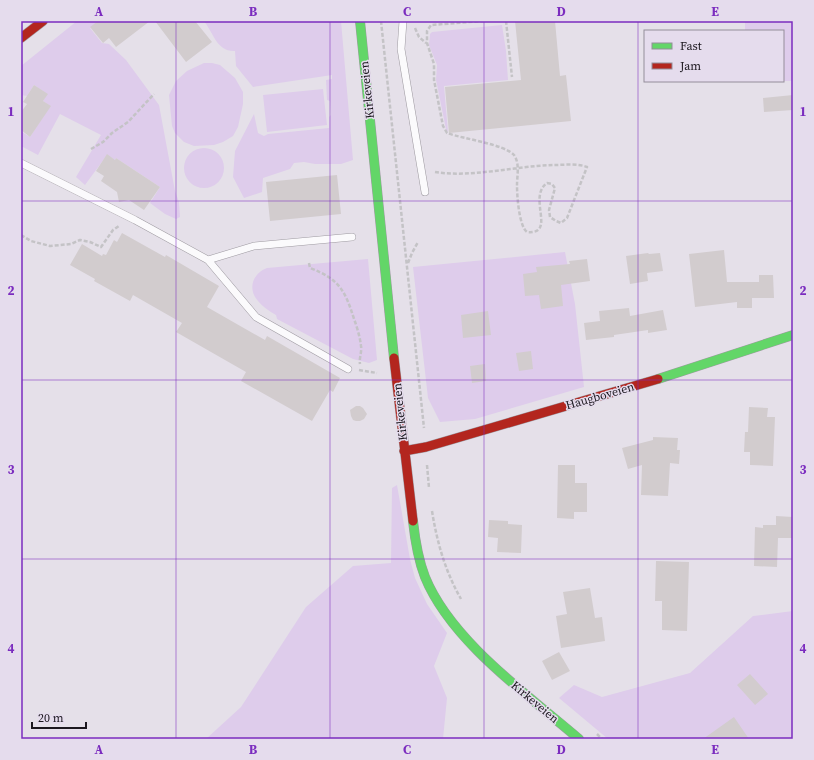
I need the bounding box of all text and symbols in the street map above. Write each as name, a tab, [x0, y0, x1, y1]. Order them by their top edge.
text: A	[95, 3, 104, 20]
text: B	[249, 3, 258, 20]
text: C	[403, 3, 411, 20]
text: D	[556, 3, 566, 20]
text: E	[711, 3, 719, 20]
legend	[644, 30, 784, 82]
text: Fast	[680, 38, 702, 54]
text: Jam	[679, 58, 701, 74]
street label: Kirkeveien	[356, 60, 378, 120]
text: 1	[7, 103, 15, 120]
text: 1	[799, 103, 807, 120]
text: 2	[7, 282, 15, 299]
text: 2	[799, 282, 807, 299]
street label: Haugboveien	[564, 379, 636, 413]
street label: Kirkeveien	[389, 382, 411, 442]
text: 3	[7, 461, 15, 478]
text: 3	[799, 461, 807, 478]
text: 4	[7, 640, 15, 657]
text: 4	[799, 640, 807, 657]
street label: Kirkeveien	[508, 677, 562, 727]
scale bar	[32, 704, 86, 730]
text: 20 m	[38, 710, 64, 726]
text: A	[95, 741, 104, 758]
text: B	[249, 741, 258, 758]
text: C	[403, 741, 411, 758]
text: D	[556, 741, 566, 758]
text: E	[711, 741, 719, 758]

